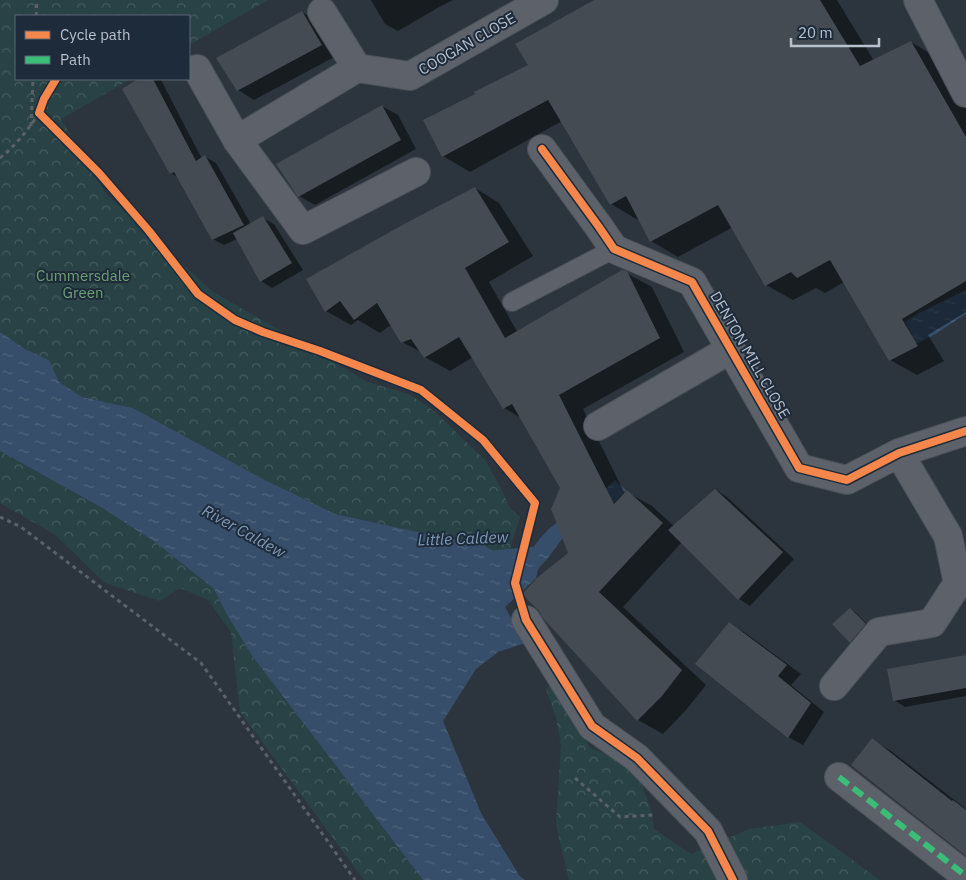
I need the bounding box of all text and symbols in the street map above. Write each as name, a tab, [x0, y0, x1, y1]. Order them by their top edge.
street label: COOGAN CLOSE	[415, 8, 519, 79]
legend	[15, 15, 190, 80]
scale bar	[791, 15, 878, 47]
text: 20 m	[798, 23, 833, 42]
text: Cycle path	[60, 25, 131, 44]
text: Path	[60, 50, 91, 69]
park label: Cummersdale Green	[36, 266, 130, 302]
street label: DENTON MILL CLOSE	[706, 288, 795, 422]
water label: River Caldew	[199, 500, 290, 563]
water label: Little Caldew	[417, 526, 510, 550]

